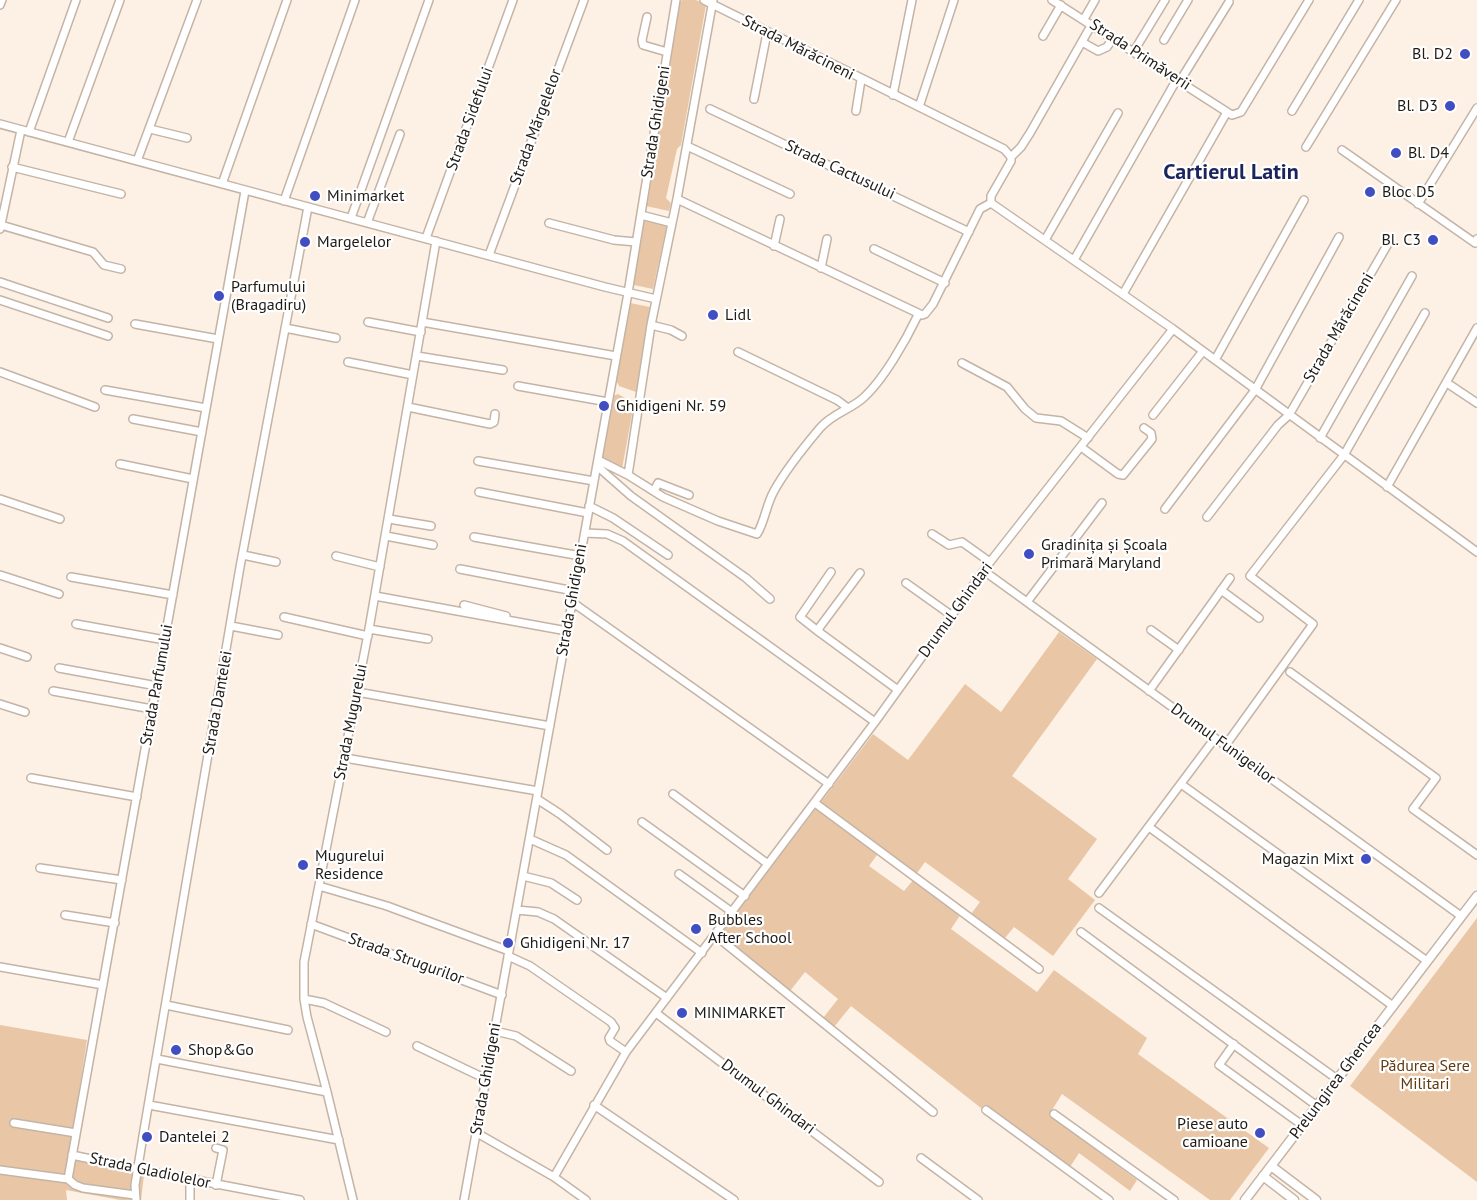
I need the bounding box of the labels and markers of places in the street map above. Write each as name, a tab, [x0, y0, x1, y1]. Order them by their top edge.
place label: Bl. D2	[1412, 44, 1453, 64]
marker: Bl. D2	[1458, 47, 1472, 61]
place label: Bl. D3	[1397, 96, 1438, 116]
marker: Bl. D3	[1443, 99, 1457, 113]
place label: Bl. D4	[1408, 143, 1449, 163]
marker: Bl. D4	[1389, 146, 1403, 160]
place label: Bloc D5	[1382, 182, 1435, 202]
marker: Bloc D5	[1363, 185, 1377, 199]
place label: Minimarket	[327, 186, 404, 206]
marker: Minimarket	[308, 189, 322, 203]
place label: Bl. C3	[1381, 230, 1421, 250]
place label: Margelelor	[317, 232, 391, 252]
marker: Bl. C3	[1426, 233, 1440, 247]
marker: Margelelor	[298, 235, 312, 249]
place label: Parfumului (Bragadiru)	[231, 277, 306, 315]
marker: Parfumului (Bragadiru)	[212, 289, 226, 303]
place label: Lidl	[725, 305, 751, 325]
marker: Lidl	[706, 308, 720, 322]
place label: Ghidigeni Nr. 59	[616, 396, 726, 416]
marker: Ghidigeni Nr. 59	[597, 399, 611, 413]
place label: Gradinița și Școala Primară Maryland	[1041, 535, 1167, 573]
marker: Gradinița și Școala Primară Maryland	[1022, 547, 1036, 561]
place label: Mugurelui Residence	[315, 846, 385, 884]
place label: Magazin Mixt	[1262, 849, 1354, 869]
marker: Magazin Mixt	[1359, 852, 1373, 866]
marker: Mugurelui Residence	[296, 858, 310, 872]
place label: Bubbles After School	[708, 910, 792, 948]
marker: Bubbles After School	[689, 922, 703, 936]
place label: Ghidigeni Nr. 17	[520, 933, 630, 953]
marker: Ghidigeni Nr. 17	[501, 936, 515, 950]
place label: MINIMARKET	[694, 1003, 785, 1023]
marker: MINIMARKET	[675, 1006, 689, 1020]
place label: Shop&Go	[188, 1040, 254, 1060]
marker: Shop&Go	[169, 1043, 183, 1057]
place label: Piese auto camioane	[1177, 1114, 1248, 1152]
marker: Piese auto camioane	[1253, 1126, 1267, 1140]
place label: Dantelei 2	[159, 1127, 230, 1147]
marker: Dantelei 2	[140, 1130, 154, 1144]

